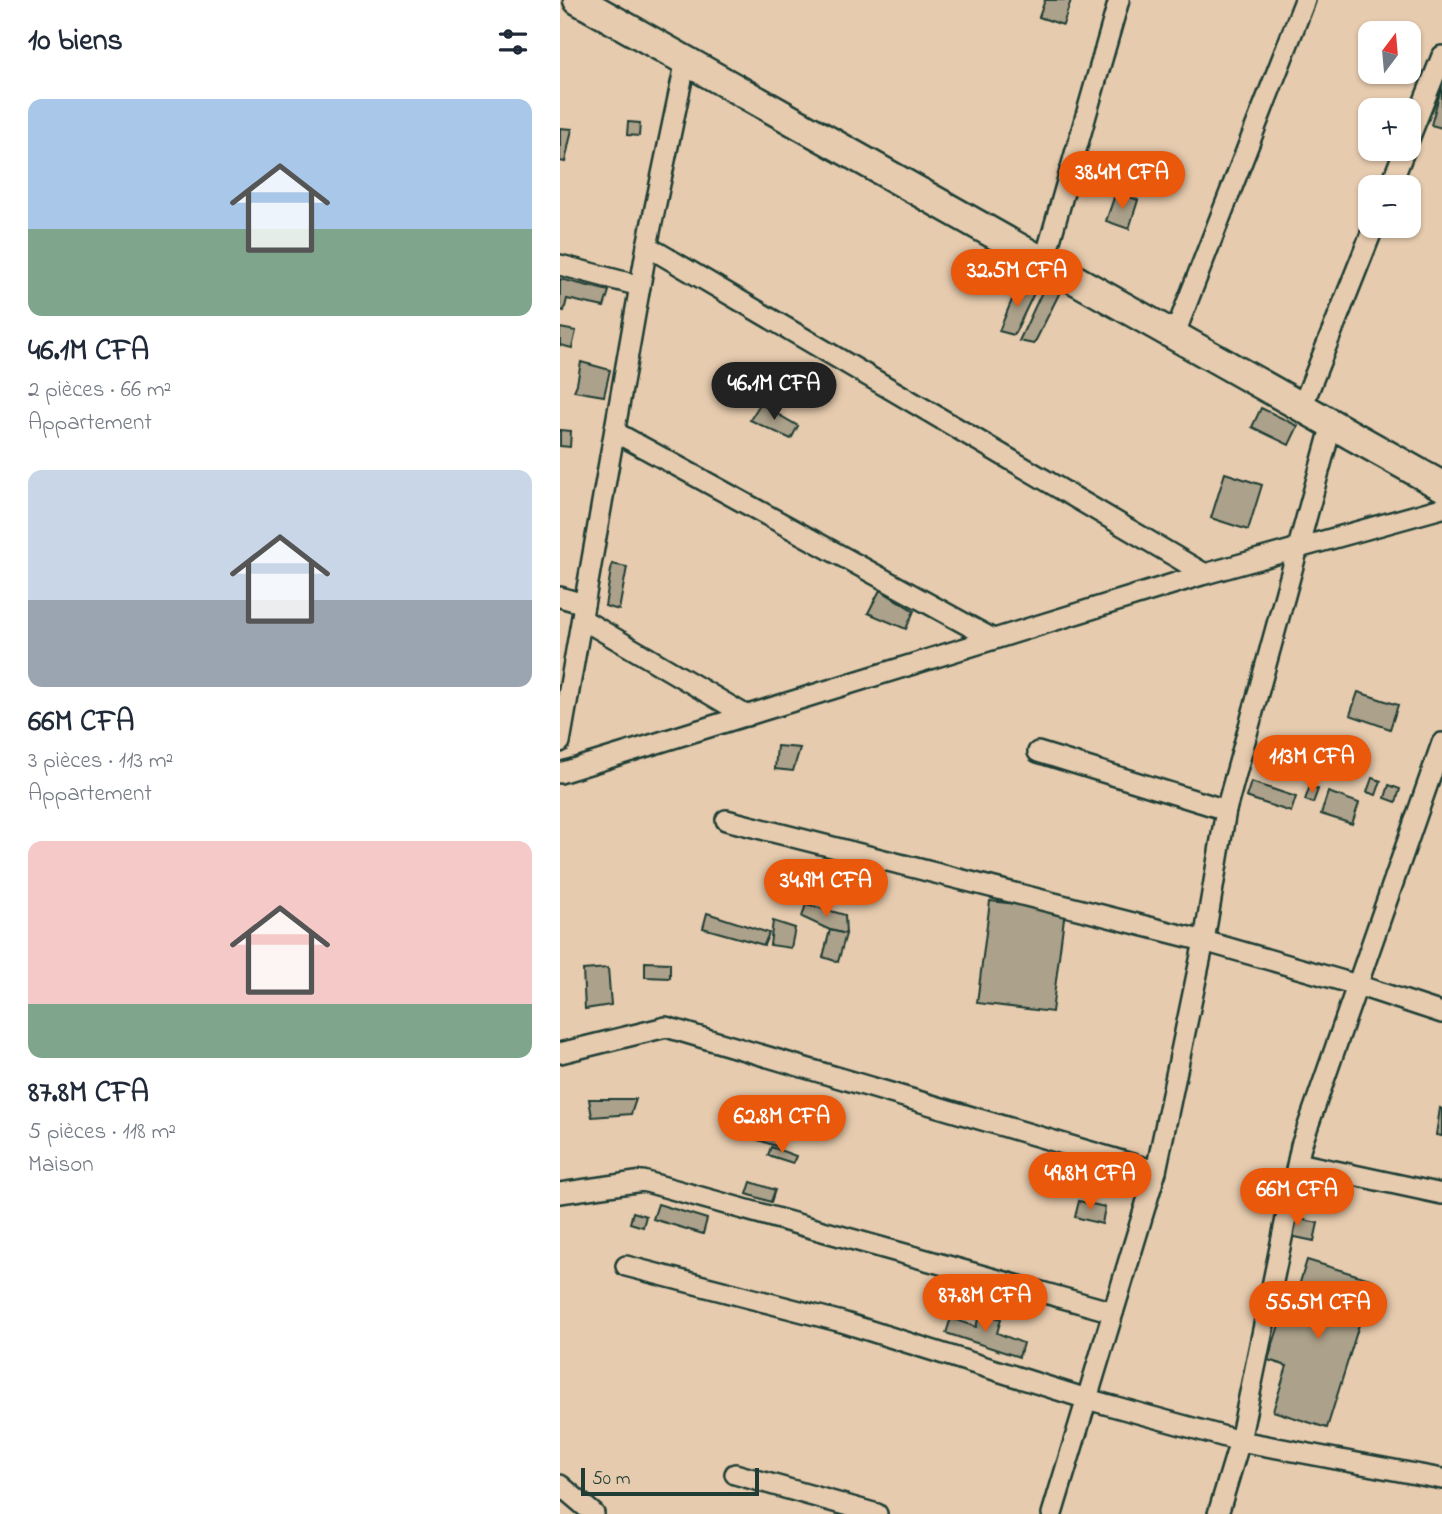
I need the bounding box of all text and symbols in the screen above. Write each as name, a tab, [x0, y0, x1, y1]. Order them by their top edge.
text: 10 biens	[28, 20, 123, 64]
north arrow	[1358, 21, 1421, 84]
map controls	[1358, 21, 1421, 238]
icon: filters	[494, 23, 532, 61]
button: +	[1358, 98, 1421, 161]
icon: home	[217, 145, 343, 271]
pin: 38.4M CFA	[1042, 152, 1202, 211]
text: 38.4M CFA	[1075, 157, 1169, 190]
button: −	[1358, 175, 1421, 238]
pin: 32.5M CFA	[937, 250, 1097, 309]
text: 32.5M CFA	[967, 255, 1067, 288]
text: 46.1M CFA	[28, 330, 149, 374]
pin: 46.1M CFA	[694, 362, 854, 422]
text: 46.1M CFA	[727, 368, 821, 401]
text: 2 pièces · 66 m²	[28, 374, 171, 407]
text: Appartement	[28, 407, 152, 440]
icon: home	[217, 516, 343, 642]
text: 66M CFA	[28, 701, 135, 745]
pin: 113M CFA	[1240, 736, 1384, 795]
text: 113M CFA	[1269, 741, 1355, 774]
text: 3 pièces · 113 m²	[28, 745, 173, 778]
text: Appartement	[28, 778, 152, 811]
pin: 34.9M CFA	[746, 860, 906, 919]
text: 34.9M CFA	[780, 865, 872, 898]
icon: home	[217, 887, 343, 1013]
text: 87.8M CFA	[28, 1072, 149, 1116]
pin: 62.8M CFA	[702, 1096, 862, 1155]
text: 62.8M CFA	[734, 1101, 830, 1134]
text: 5 pièces · 118 m²	[28, 1116, 176, 1149]
text: Maison	[28, 1149, 94, 1182]
pin: 49.8M CFA	[1010, 1152, 1170, 1212]
text: 49.8M CFA	[1044, 1158, 1136, 1191]
pin: 66M CFA	[1232, 1168, 1362, 1228]
text: 66M CFA	[1256, 1174, 1338, 1207]
pin: 87.8M CFA	[905, 1274, 1065, 1334]
text: 87.8M CFA	[939, 1280, 1031, 1313]
pin: 55.5M CFA	[1238, 1282, 1398, 1341]
text: 55.5M CFA	[1265, 1287, 1371, 1320]
scale bar	[581, 1465, 760, 1497]
text: 50 m	[592, 1466, 631, 1493]

